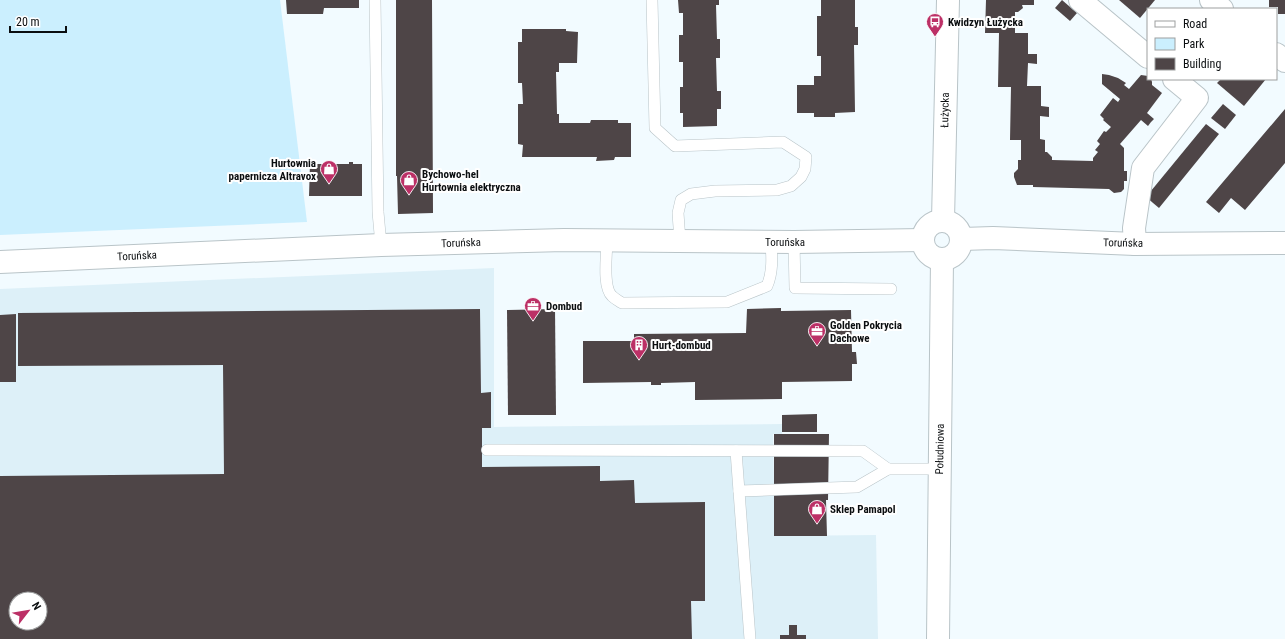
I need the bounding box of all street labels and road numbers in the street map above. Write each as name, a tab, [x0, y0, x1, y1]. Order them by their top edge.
street label: Łużycka	[938, 92, 952, 128]
street label: Toruńska	[441, 236, 481, 250]
street label: Toruńska	[765, 236, 805, 249]
street label: Toruńska	[1103, 236, 1143, 250]
street label: Toruńska	[117, 248, 157, 264]
street label: Południowa	[933, 423, 947, 475]

